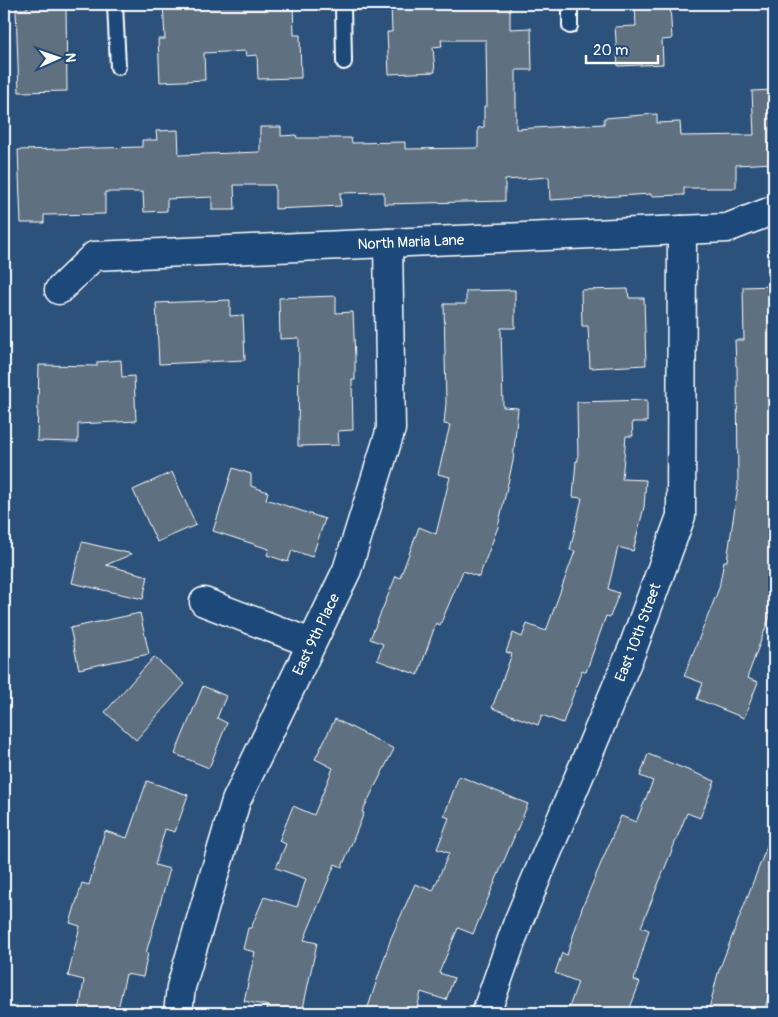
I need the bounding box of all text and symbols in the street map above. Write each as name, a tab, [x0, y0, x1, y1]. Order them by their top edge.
north arrow	[32, 32, 82, 82]
scale bar	[586, 32, 658, 64]
text: 20 m	[593, 41, 628, 60]
text: N	[62, 53, 79, 63]
street label: North Maria Lane	[357, 231, 465, 254]
street label: East 10th Street	[611, 580, 666, 685]
street label: East 9th Place	[289, 590, 345, 679]

